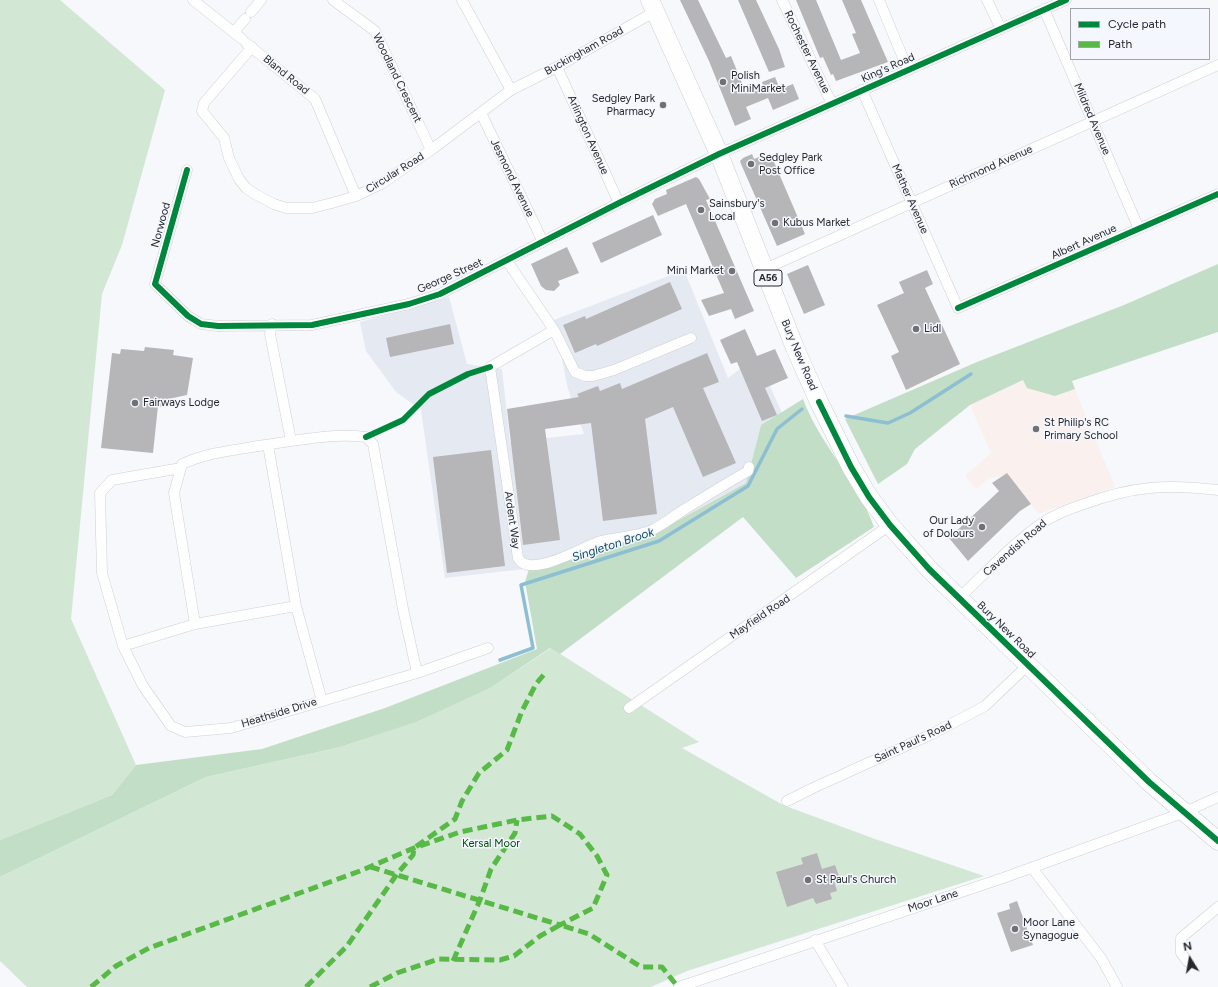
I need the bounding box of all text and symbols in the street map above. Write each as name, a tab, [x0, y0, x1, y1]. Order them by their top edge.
legend	[1070, 8, 1210, 60]
street label: Rochester Avenue	[781, 9, 833, 95]
text: Cycle path	[1108, 17, 1166, 31]
street label: Buckingham Road	[542, 24, 626, 78]
street label: Woodland Crescent	[370, 31, 424, 125]
text: Path	[1108, 37, 1132, 51]
street label: King's Road	[859, 50, 917, 86]
street label: Bland Road	[260, 52, 312, 98]
place label: Polish MiniMarket	[731, 69, 786, 95]
marker: Polish MiniMarket	[718, 77, 728, 87]
street label: Mildred Avenue	[1071, 81, 1113, 157]
place label: Sedgley Park Pharmacy	[592, 92, 655, 118]
street label: Arlington Avenue	[565, 93, 611, 177]
marker: Sedgley Park Pharmacy	[658, 100, 668, 110]
street label: Jesmond Avenue	[487, 137, 537, 219]
street label: Richmond Avenue	[947, 143, 1035, 191]
street label: Circular Road	[363, 150, 427, 196]
place label: Sedgley Park Post Office	[759, 151, 822, 177]
marker: Sedgley Park Post Office	[746, 159, 756, 169]
street label: Mather Avenue	[889, 162, 931, 236]
place label: Sainsbury's Local	[709, 197, 765, 223]
street label: Norwood	[149, 201, 173, 249]
marker: Sainsbury's Local	[696, 205, 706, 215]
place label: Kubus Market	[783, 216, 850, 230]
marker: Kubus Market	[770, 218, 780, 228]
street label: Albert Avenue	[1049, 222, 1119, 262]
street label: George Street	[415, 256, 485, 296]
place label: Mini Market	[667, 264, 724, 278]
marker: Mini Market	[727, 266, 737, 276]
road number: A56	[754, 270, 782, 286]
street label: Bury New Road	[778, 317, 820, 393]
place label: Lidl	[924, 322, 941, 336]
marker: Lidl	[911, 324, 921, 334]
place label: Fairways Lodge	[143, 396, 219, 410]
marker: Fairways Lodge	[130, 398, 140, 408]
place label: St Philip's RC Primary School	[1044, 416, 1118, 442]
marker: St Philip's RC Primary School	[1031, 424, 1041, 434]
street label: Ardent Way	[501, 490, 523, 550]
place label: Our Lady of Dolours	[923, 514, 974, 540]
street label: Cavendish Road	[981, 517, 1049, 579]
marker: Our Lady of Dolours	[977, 522, 987, 532]
water label: Singleton Brook	[570, 525, 656, 565]
street label: Mayfield Road	[727, 592, 793, 642]
street label: Bury New Road	[974, 599, 1038, 661]
street label: Heathside Drive	[240, 695, 318, 731]
street label: Saint Paul's Road	[872, 718, 954, 766]
park label: Kersal Moor	[462, 837, 520, 851]
place label: St Paul's Church	[816, 873, 896, 887]
marker: St Paul's Church	[803, 875, 813, 885]
street label: Moor Lane	[906, 887, 960, 915]
place label: Moor Lane Synagogue	[1023, 916, 1079, 942]
marker: Moor Lane Synagogue	[1010, 924, 1020, 934]
north arrow	[1170, 939, 1210, 979]
text: N	[1182, 940, 1193, 954]

